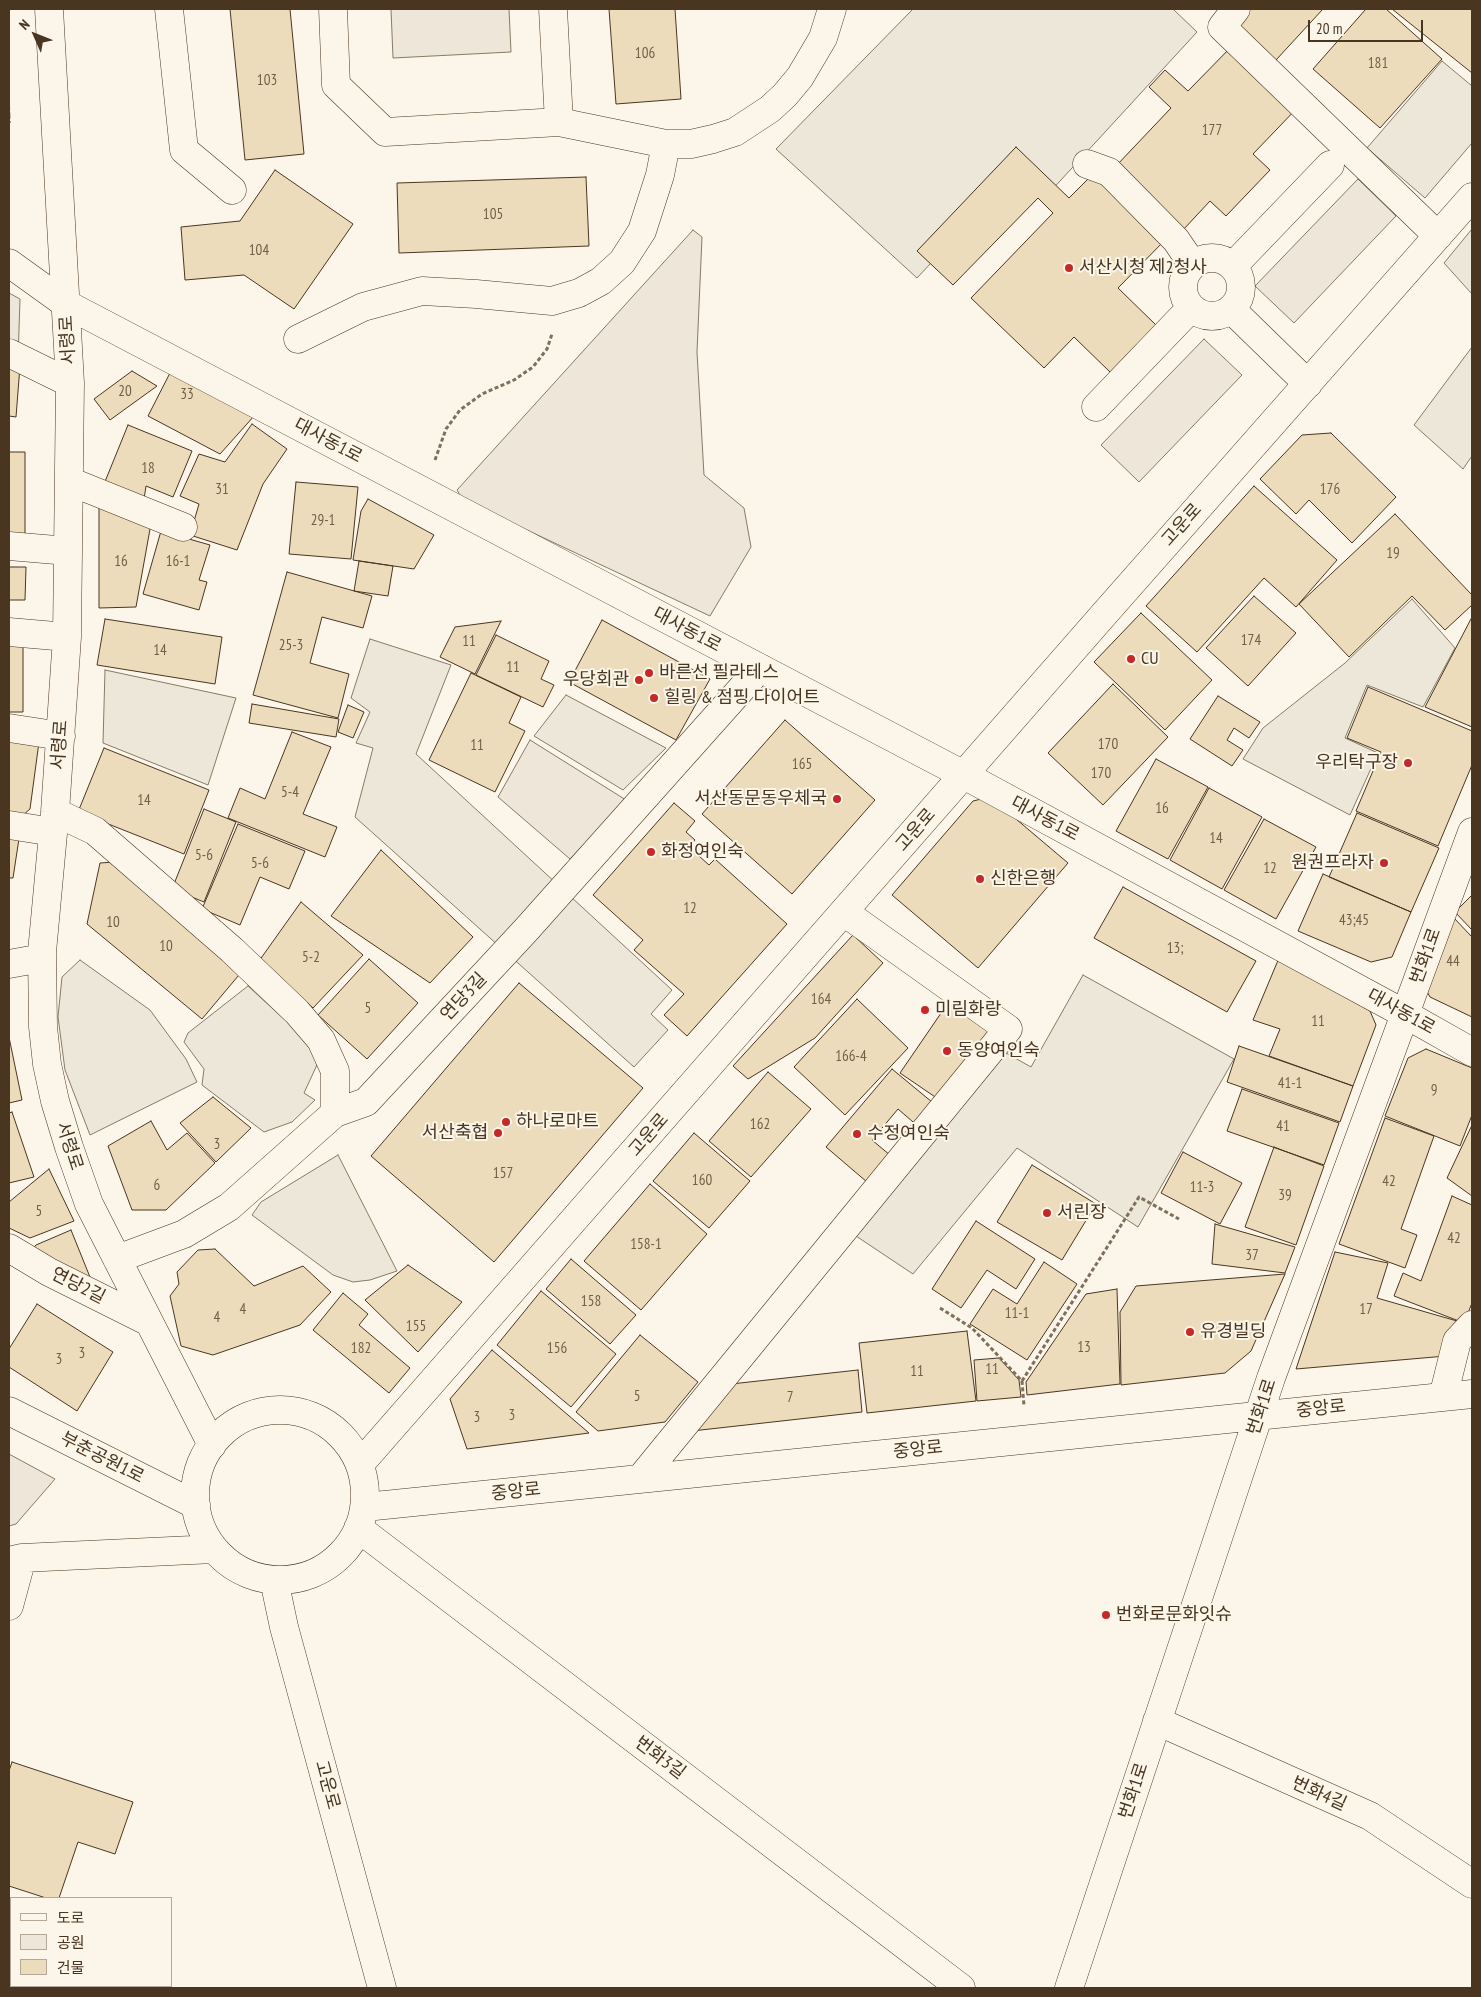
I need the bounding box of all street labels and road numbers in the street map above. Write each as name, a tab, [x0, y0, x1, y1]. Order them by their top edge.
street label: 서령로	[56, 315, 80, 365]
street label: 대사동1로	[290, 414, 366, 468]
street label: 고운로	[1157, 499, 1207, 551]
street label: 대사동1로	[649, 603, 725, 657]
street label: 서령로	[47, 719, 73, 771]
street label: 대사동1로	[1007, 792, 1083, 846]
street label: 고운로	[892, 804, 940, 856]
street label: 번화1로	[1406, 925, 1446, 987]
street label: 연당3길	[436, 969, 492, 1025]
street label: 대사동1로	[1363, 985, 1439, 1039]
street label: 고운로	[625, 1109, 673, 1161]
street label: 서령로	[51, 1119, 87, 1173]
street label: 연당2길	[47, 1263, 109, 1309]
street label: 번화1로	[1243, 1376, 1281, 1438]
street label: 중앙로	[1295, 1396, 1347, 1422]
street label: 부춘공원1로	[57, 1428, 147, 1488]
street label: 중앙로	[892, 1437, 944, 1463]
street label: 중앙로	[490, 1479, 542, 1505]
street label: 번화3길	[630, 1732, 690, 1784]
street label: 고운로	[310, 1758, 344, 1812]
street label: 번화1로	[1115, 1760, 1153, 1822]
street label: 번화4길	[1288, 1772, 1350, 1816]

